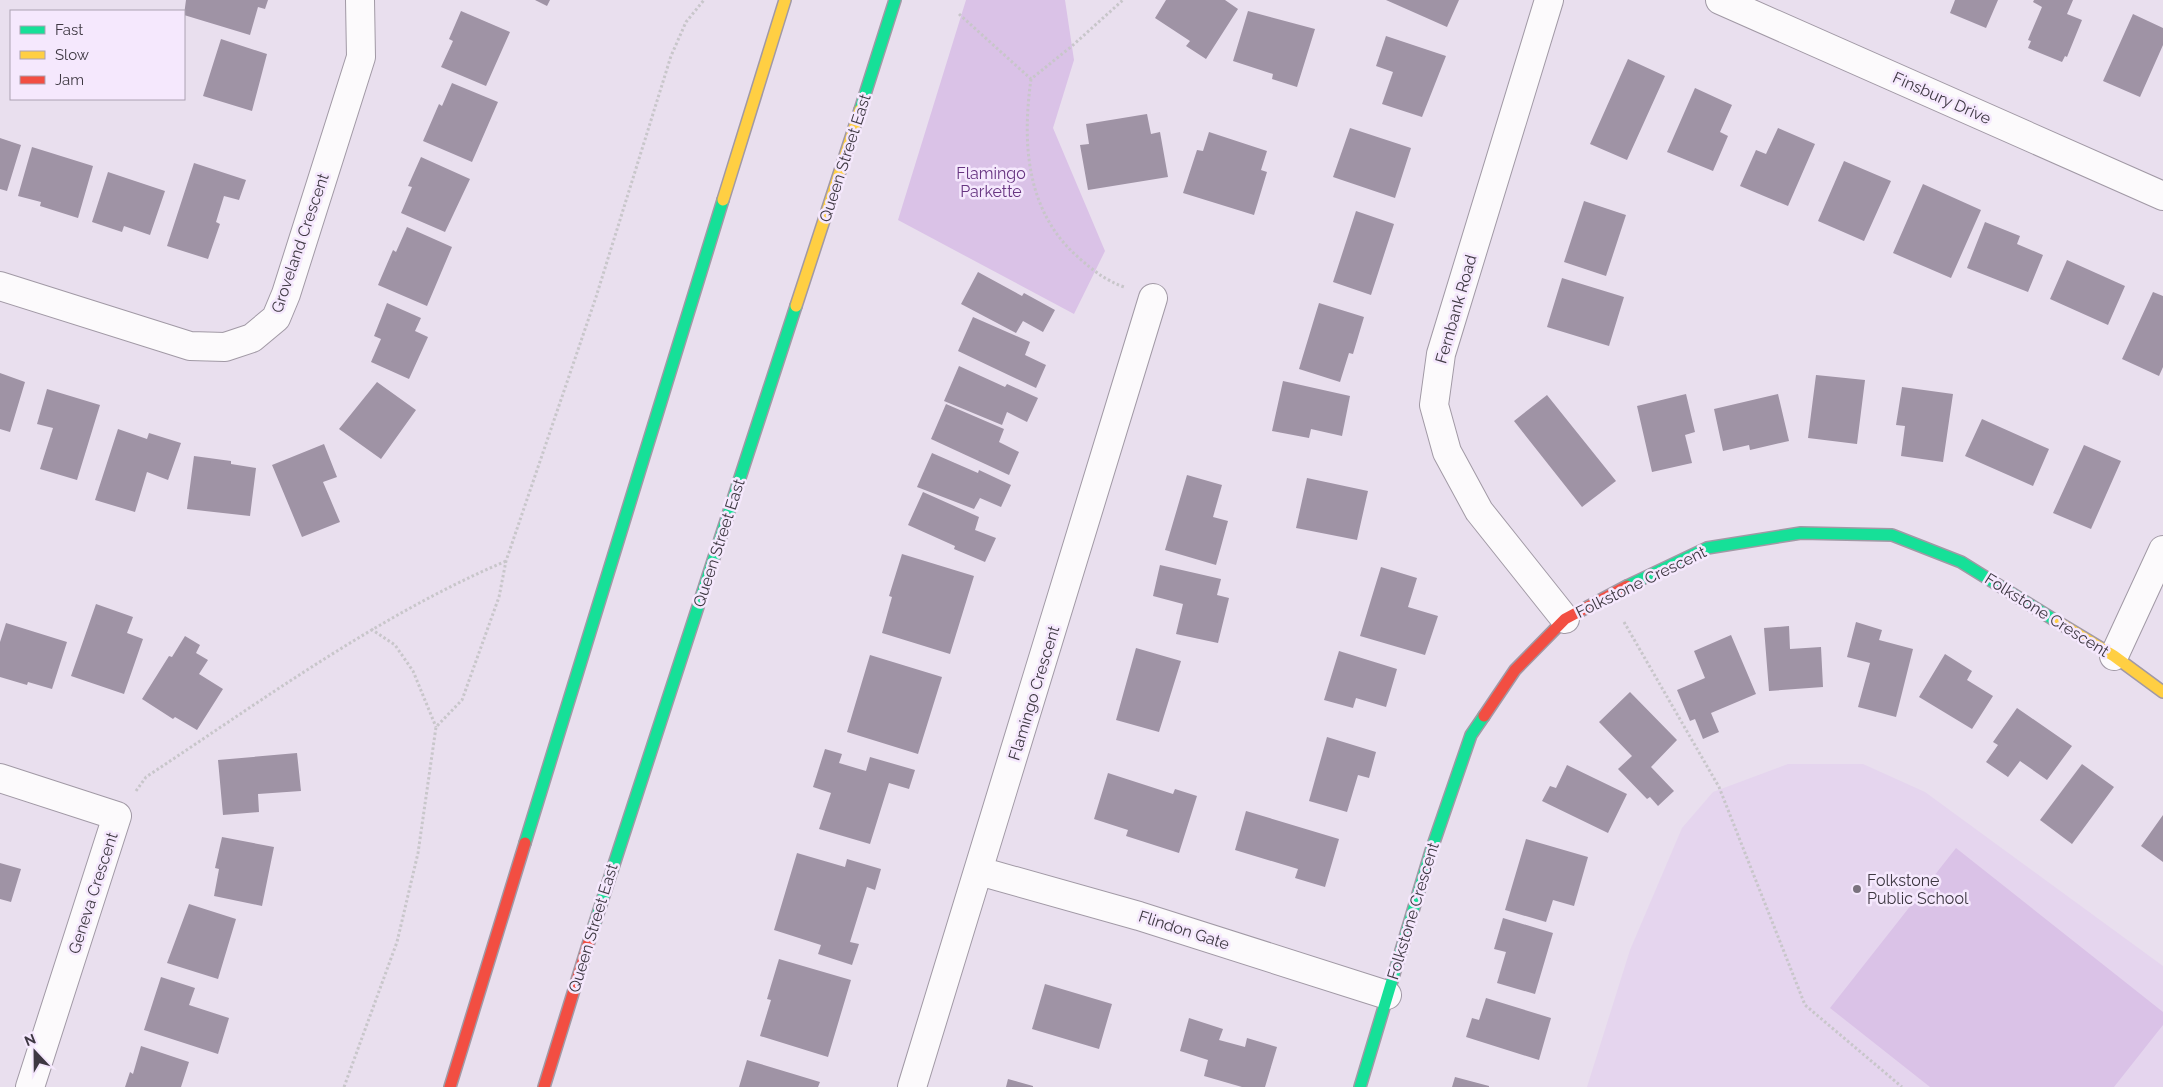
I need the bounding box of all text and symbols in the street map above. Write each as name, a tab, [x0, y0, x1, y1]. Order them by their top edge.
legend	[10, 10, 185, 100]
text: Fast	[55, 21, 83, 39]
text: Slow	[55, 46, 89, 64]
street label: Finsbury Drive	[1890, 68, 1994, 128]
text: Jam	[55, 71, 84, 89]
street label: Queen Street East	[815, 91, 875, 224]
park label: Flamingo Parkette	[956, 164, 1026, 201]
street label: Groveland Crescent	[267, 170, 333, 315]
street label: Fernbank Road	[1431, 252, 1481, 366]
street label: Queen Street East	[689, 476, 749, 609]
street label: Folkstone Crescent	[1573, 542, 1710, 622]
street label: Folkstone Crescent	[1981, 569, 2113, 661]
street label: Flamingo Crescent	[1004, 623, 1064, 763]
street label: Geneva Crescent	[64, 829, 122, 956]
street label: Folkstone Crescent	[1383, 839, 1443, 982]
street label: Queen Street East	[564, 861, 622, 995]
place label: Folkstone Public School	[1867, 871, 1969, 908]
marker: Folkstone Public School	[1851, 883, 1863, 895]
street label: Flindon Gate	[1136, 906, 1232, 954]
north arrow	[10, 1027, 60, 1077]
text: N	[22, 1031, 38, 1049]

